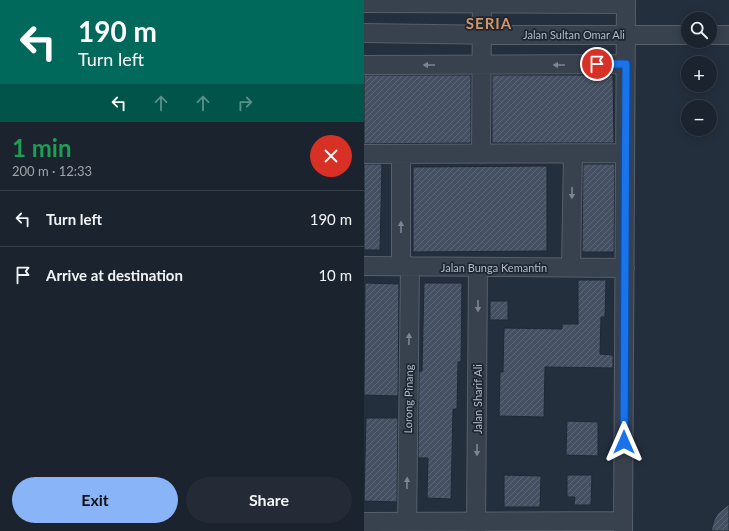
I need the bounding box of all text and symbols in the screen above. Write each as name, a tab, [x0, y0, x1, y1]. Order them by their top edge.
map controls	[681, 12, 717, 136]
button: search	[681, 12, 717, 48]
text: 190 m	[78, 14, 157, 48]
district label: SERIA	[466, 14, 512, 32]
icon: left	[12, 16, 64, 68]
street label: Jalan Sultan Omar Ali	[523, 28, 625, 41]
pin	[580, 47, 614, 81]
text: Turn left	[78, 48, 144, 70]
icon: arrive	[586, 53, 608, 75]
button: +	[681, 56, 717, 92]
one-way arrow	[422, 62, 435, 68]
one-way arrow	[552, 62, 565, 68]
icon: left	[108, 92, 130, 114]
icon: ahead	[150, 92, 172, 114]
icon: ahead	[192, 92, 214, 114]
icon: right	[234, 92, 256, 114]
button: −	[681, 100, 717, 136]
text: 1 min	[12, 133, 72, 162]
button: close	[310, 135, 352, 177]
text: 200 m · 12:33	[12, 163, 92, 179]
one-way arrow	[569, 187, 575, 200]
icon: left	[12, 208, 34, 230]
text: Turn left	[46, 210, 102, 228]
text: 190 m	[310, 210, 352, 228]
one-way arrow	[398, 220, 404, 233]
street label: Jalan Bunga Kemantin	[441, 261, 547, 274]
icon: arrive	[12, 264, 34, 286]
text: Arrive at destination	[46, 266, 183, 284]
text: 10 m	[318, 266, 352, 284]
one-way arrow	[474, 300, 481, 312]
one-way arrow	[406, 332, 412, 345]
street label: Lorong Pinang	[401, 364, 415, 434]
street label: Jalan Sharif Ali	[471, 364, 484, 434]
position arrow	[603, 421, 645, 463]
one-way arrow	[474, 444, 480, 457]
one-way arrow	[404, 476, 410, 489]
button: Exit	[12, 477, 178, 523]
button: Share	[186, 477, 352, 523]

